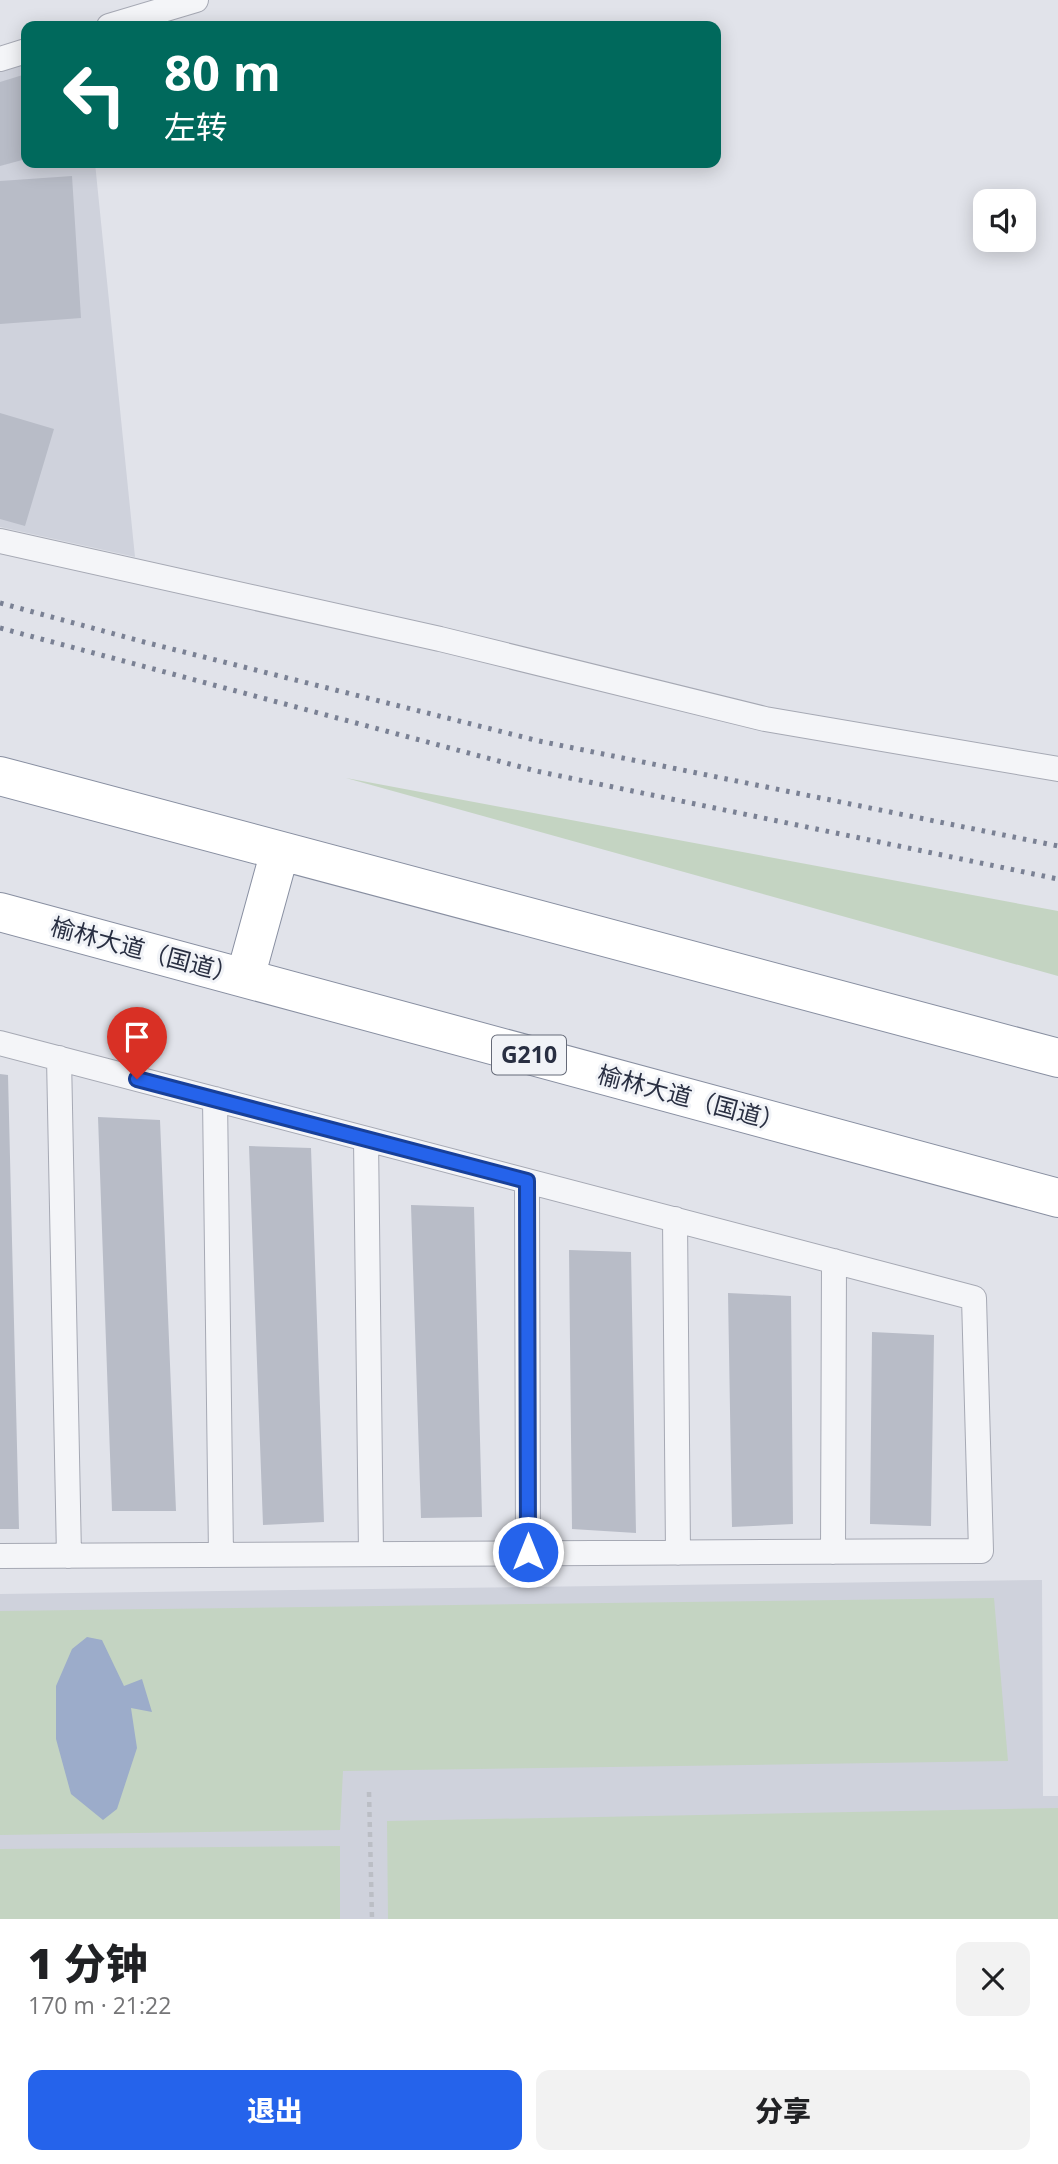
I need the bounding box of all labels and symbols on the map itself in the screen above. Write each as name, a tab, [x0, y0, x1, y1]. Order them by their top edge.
street label: 榆林大道（国道）	[47, 909, 241, 990]
pin	[107, 1007, 167, 1079]
road number: G210	[492, 1036, 566, 1074]
street label: 榆林大道（国道）	[594, 1057, 788, 1138]
position arrow	[491, 1515, 565, 1589]

